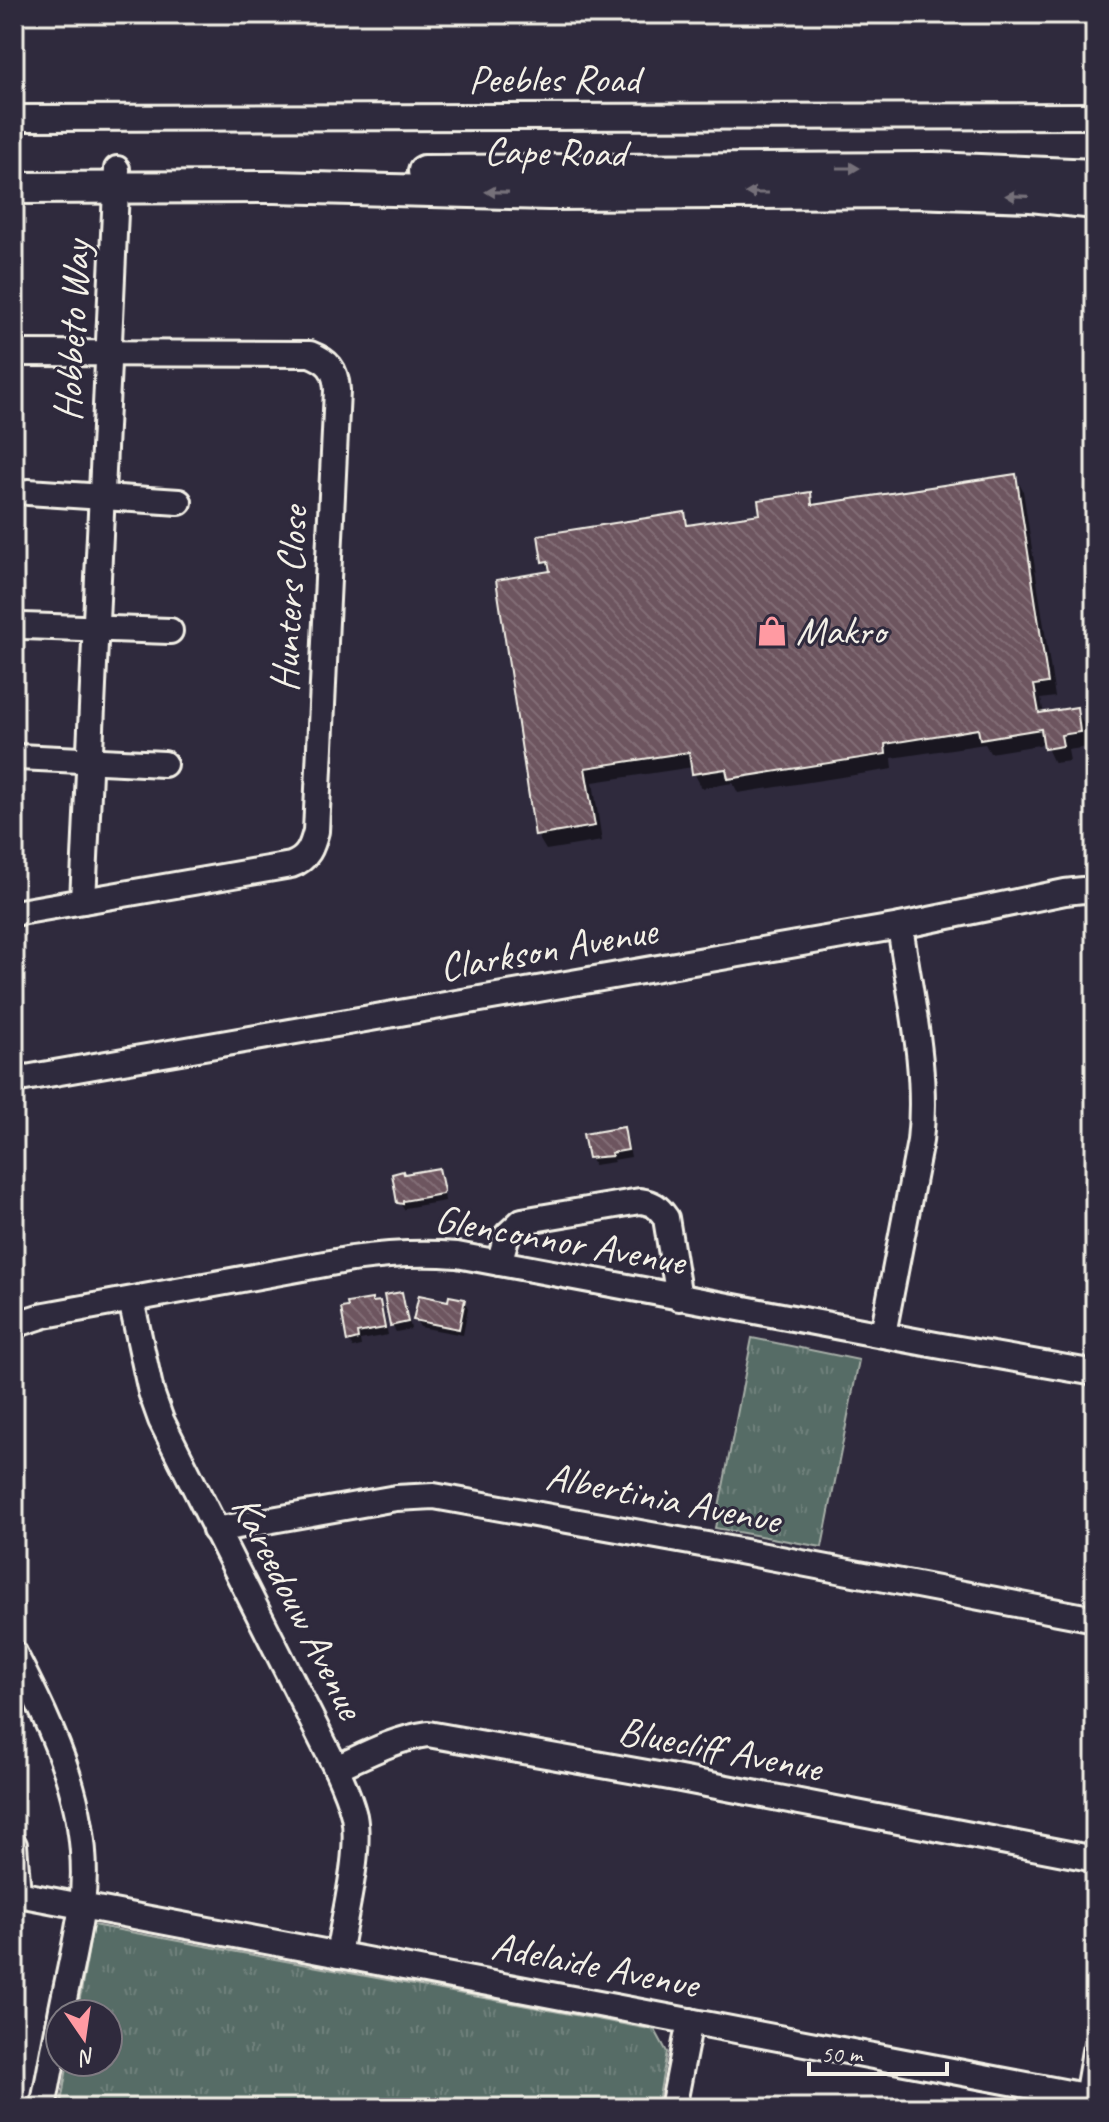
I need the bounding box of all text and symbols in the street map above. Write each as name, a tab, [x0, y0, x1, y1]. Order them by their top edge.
street label: Peebles Road	[468, 54, 646, 104]
street label: Cape Road	[484, 126, 632, 178]
one-way arrow	[836, 162, 861, 174]
one-way arrow	[484, 186, 509, 199]
one-way arrow	[744, 187, 769, 199]
one-way arrow	[1004, 190, 1029, 203]
street label: Hobbeto Way	[42, 236, 102, 422]
street label: Hunters Close	[259, 502, 319, 693]
place label: Makro	[796, 606, 889, 656]
shop icon: Makro	[755, 614, 789, 648]
street label: Clarkson Avenue	[436, 905, 663, 993]
street label: Glenconnor Avenue	[431, 1193, 692, 1287]
street label: Albertinia Avenue	[542, 1451, 787, 1546]
street label: Kareedouw Avenue	[221, 1487, 377, 1729]
street label: Bluecliff Avenue	[614, 1705, 829, 1794]
street label: Adelaide Avenue	[487, 1920, 705, 2010]
north arrow	[44, 1998, 124, 2078]
scale bar	[809, 2026, 947, 2076]
text: 50 m	[821, 2039, 864, 2069]
text: N	[75, 2041, 98, 2072]

